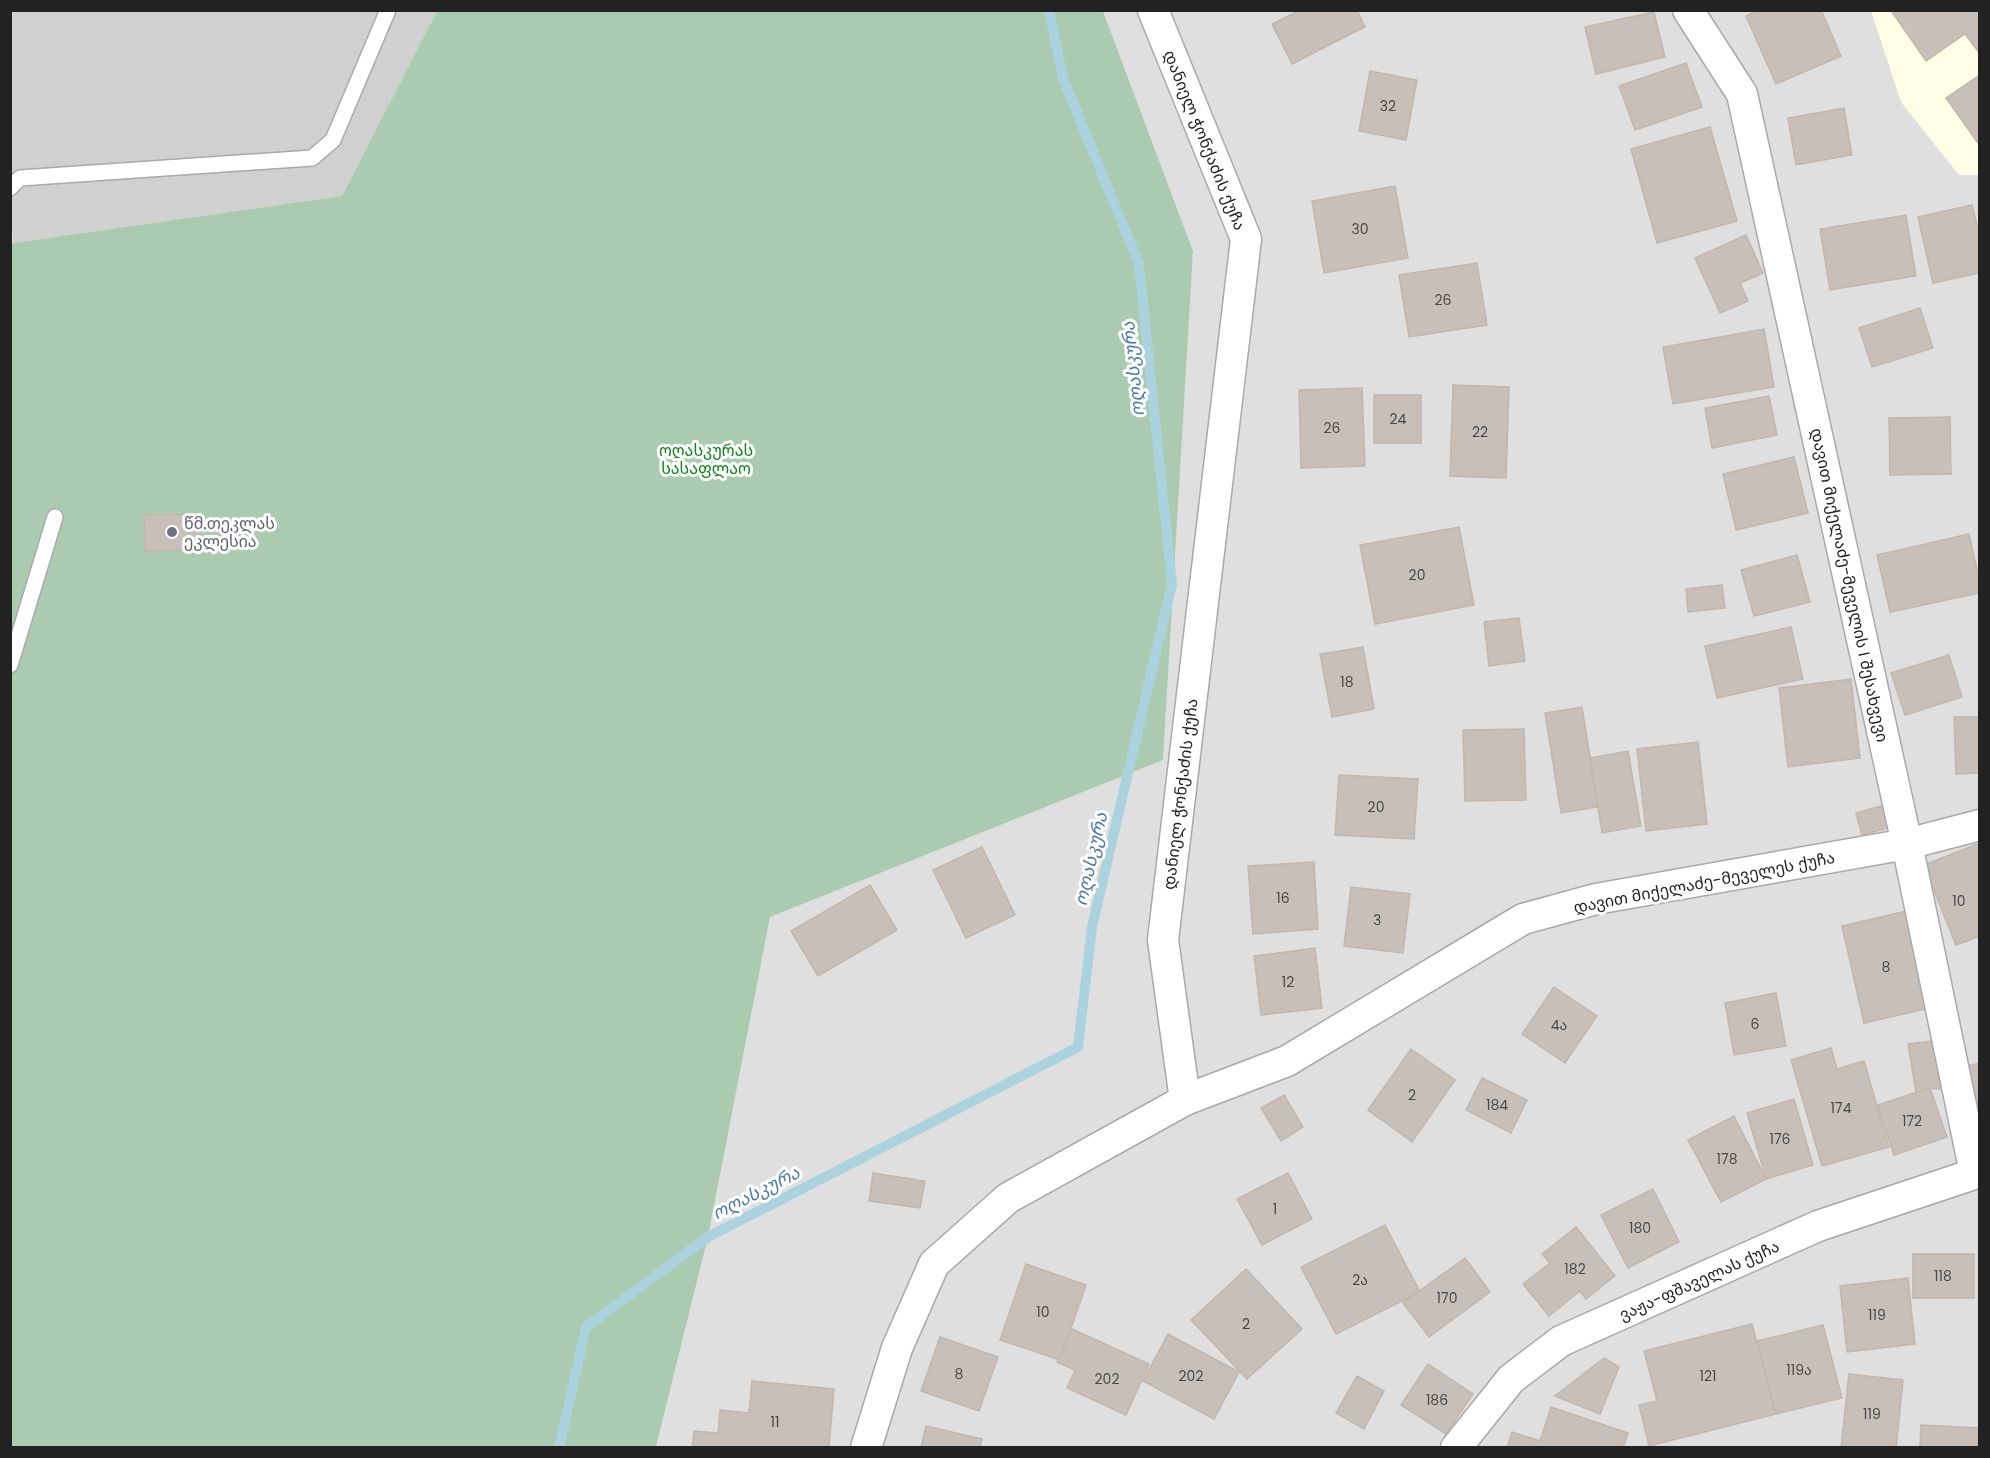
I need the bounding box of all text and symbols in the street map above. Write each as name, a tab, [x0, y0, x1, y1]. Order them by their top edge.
street label: დანიელ ჭონქაძის ქუჩა	[1158, 47, 1251, 234]
house number: 32	[1380, 96, 1396, 116]
house number: 30	[1351, 219, 1369, 239]
house number: 26	[1435, 290, 1452, 310]
water label: ოღასკურა	[1115, 320, 1150, 418]
house number: 24	[1390, 409, 1407, 429]
house number: 26	[1324, 418, 1341, 438]
house number: 22	[1472, 422, 1488, 442]
street label: დავით მიქელაძე-მეველის I შესახვევი	[1805, 426, 1894, 744]
park label: ოღასკურას სასაფლაო	[659, 439, 753, 480]
place label: წმ.თეკლას ეკლესია	[184, 512, 275, 553]
marker: წმ.თეკლას ეკლესია	[165, 525, 179, 539]
house number: 20	[1409, 565, 1425, 585]
house number: 18	[1340, 672, 1354, 692]
street label: დანიელ ჭონქაძის ქუჩა	[1157, 697, 1204, 891]
house number: 20	[1368, 797, 1384, 817]
water label: ოღასკურა	[1068, 810, 1113, 908]
street label: დავით მიქელაძე-მეველეს ქუჩა	[1571, 846, 1837, 919]
house number: 16	[1276, 888, 1290, 908]
house number: 10	[1952, 891, 1966, 911]
house number: 3	[1373, 910, 1381, 930]
house number: 8	[1882, 957, 1891, 977]
house number: 12	[1282, 972, 1294, 992]
house number: 6	[1751, 1014, 1760, 1034]
house number: 4ა	[1551, 1015, 1567, 1035]
house number: 2	[1408, 1085, 1416, 1105]
house number: 184	[1486, 1095, 1508, 1115]
house number: 174	[1831, 1098, 1852, 1118]
house number: 172	[1902, 1111, 1922, 1131]
house number: 176	[1769, 1129, 1791, 1149]
house number: 178	[1717, 1149, 1738, 1169]
water label: ოღასკურა	[708, 1160, 804, 1225]
house number: 1	[1273, 1199, 1277, 1219]
house number: 180	[1629, 1218, 1651, 1238]
street label: ვაჟა-ფშაველას ქუჩა	[1615, 1235, 1783, 1326]
house number: 182	[1564, 1259, 1586, 1279]
house number: 118	[1934, 1266, 1952, 1286]
house number: 2ა	[1352, 1270, 1368, 1290]
house number: 170	[1437, 1288, 1457, 1308]
house number: 10	[1036, 1302, 1050, 1322]
house number: 119	[1868, 1305, 1886, 1325]
house number: 2	[1242, 1314, 1250, 1334]
house number: 119ა	[1786, 1360, 1812, 1380]
house number: 8	[955, 1364, 964, 1384]
house number: 202	[1179, 1366, 1203, 1386]
house number: 121	[1699, 1366, 1717, 1386]
house number: 202	[1095, 1369, 1119, 1389]
house number: 186	[1426, 1390, 1448, 1410]
house number: 119	[1863, 1404, 1881, 1424]
house number: 11	[771, 1412, 779, 1432]

